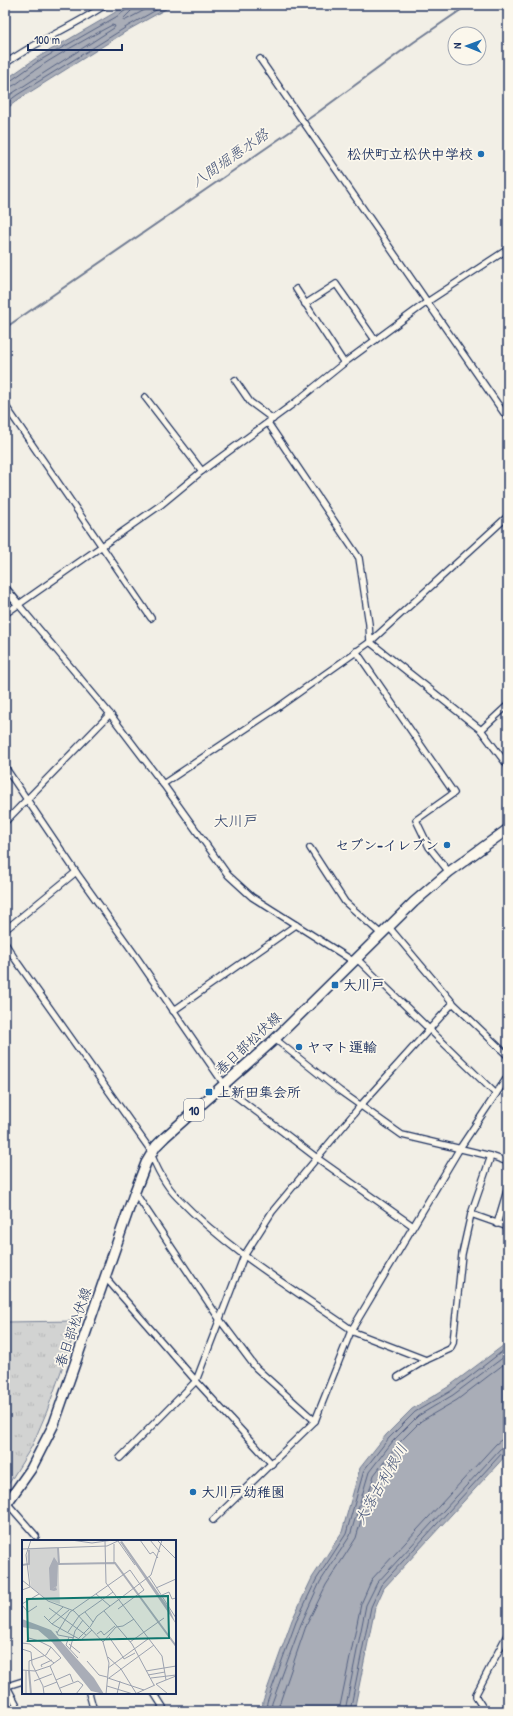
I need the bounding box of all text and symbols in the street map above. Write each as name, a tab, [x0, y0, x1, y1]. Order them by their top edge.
scale bar	[28, 26, 122, 52]
north arrow	[447, 26, 487, 66]
text: 100 m	[34, 31, 60, 48]
text: N	[450, 43, 464, 49]
water label: 八間堀悪水路	[187, 123, 273, 192]
place label: 松伏町立松伏中学校	[347, 144, 473, 163]
marker: 松伏町立松伏中学校	[476, 149, 486, 159]
district label: 大川戸	[213, 810, 259, 831]
place label: セブン-イレブン	[335, 835, 439, 854]
marker: セブン-イレブン	[442, 840, 452, 850]
place label: 大川戸	[343, 975, 385, 994]
marker: 大川戸	[330, 980, 340, 990]
street label: 春日部松伏線	[210, 1007, 285, 1078]
place label: ヤマト運輸	[307, 1037, 377, 1056]
marker: ヤマト運輸	[294, 1042, 304, 1052]
place label: 上新田集会所	[217, 1082, 301, 1101]
marker: 上新田集会所	[204, 1087, 214, 1097]
road number: 10	[184, 1099, 204, 1121]
street label: 春日部松伏線	[50, 1284, 95, 1370]
water label: 大落古利根川	[349, 1440, 412, 1528]
place label: 大川戸幼稚園	[201, 1482, 285, 1501]
marker: 大川戸幼稚園	[188, 1487, 198, 1497]
inset map	[22, 1540, 176, 1694]

